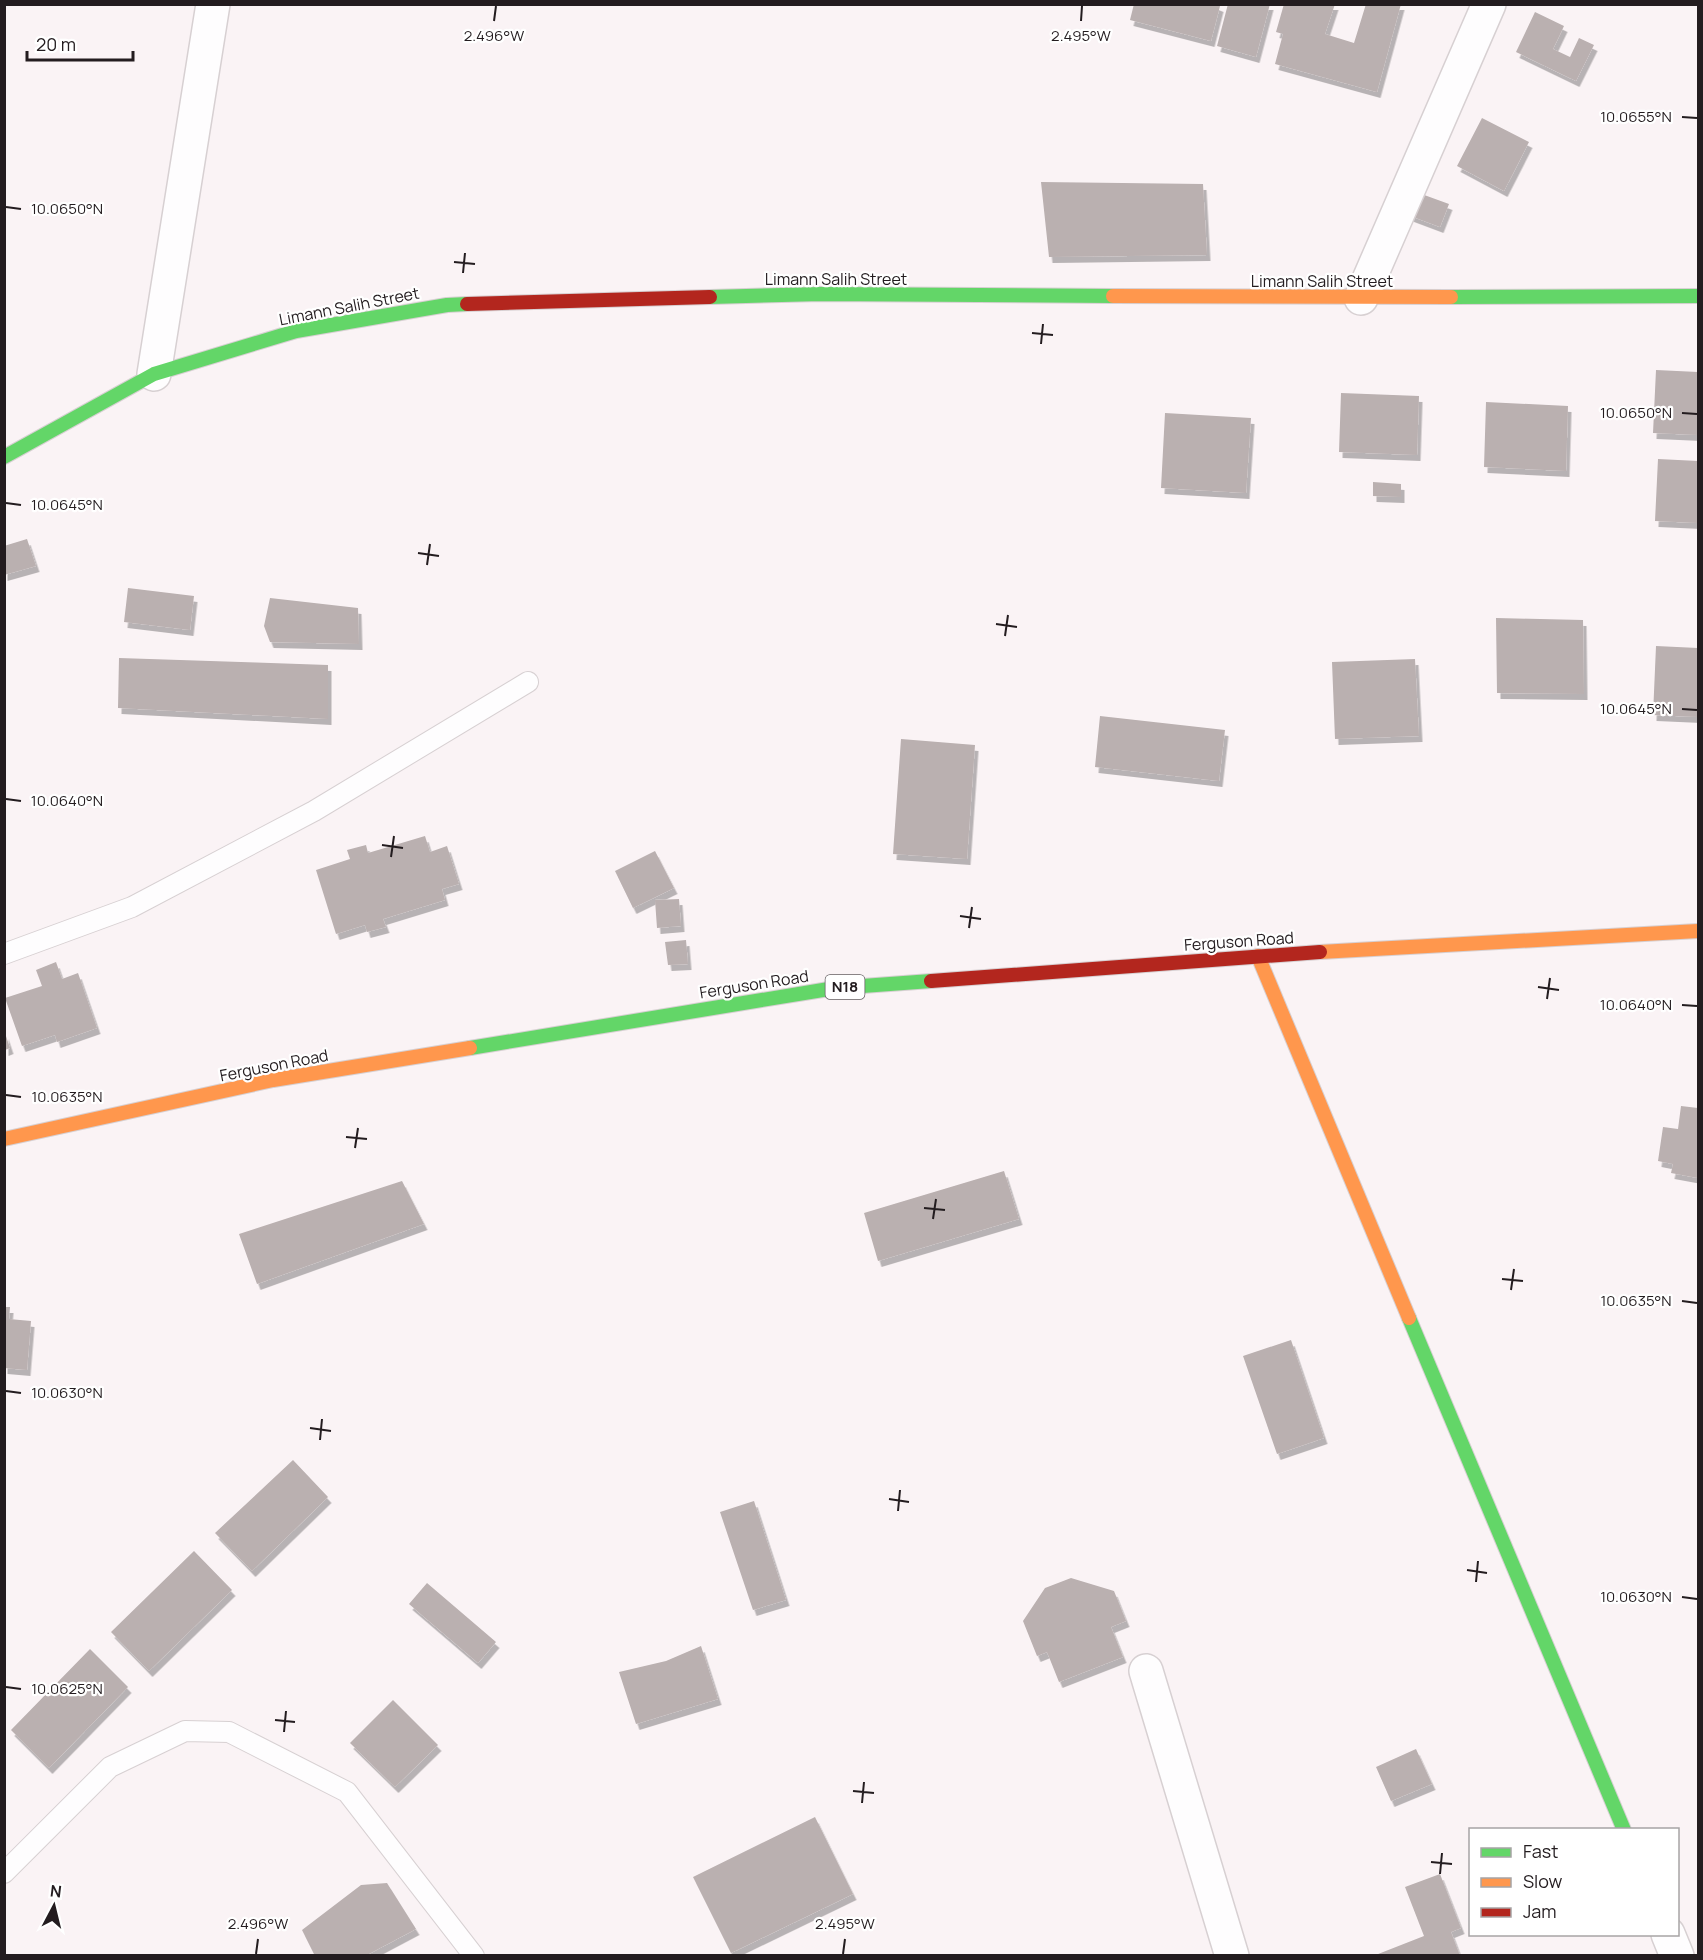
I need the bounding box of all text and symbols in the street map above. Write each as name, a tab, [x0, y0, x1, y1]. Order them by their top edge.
scale bar	[27, 24, 134, 62]
text: 2.496°W	[464, 25, 524, 46]
text: 2.495°W	[1051, 25, 1111, 46]
text: 20 m	[36, 32, 76, 56]
text: 10.0655°N	[1600, 106, 1672, 127]
text: 10.0650°N	[31, 198, 103, 219]
street label: Limann Salih Street	[765, 268, 907, 290]
street label: Limann Salih Street	[1251, 270, 1393, 292]
street label: Limann Salih Street	[277, 282, 421, 330]
text: 10.0650°N	[1600, 402, 1672, 423]
text: 10.0645°N	[31, 494, 103, 515]
text: 10.0645°N	[1600, 698, 1672, 719]
text: 10.0640°N	[31, 790, 103, 811]
street label: Ferguson Road	[1183, 926, 1295, 956]
street label: Ferguson Road	[698, 965, 810, 1003]
road number: N18	[826, 975, 864, 999]
text: 10.0640°N	[1600, 994, 1672, 1015]
street label: Ferguson Road	[218, 1044, 330, 1086]
text: 10.0635°N	[31, 1086, 103, 1107]
text: 10.0635°N	[1600, 1290, 1672, 1311]
text: 10.0630°N	[31, 1382, 103, 1403]
text: 10.0630°N	[1600, 1586, 1672, 1607]
text: 10.0625°N	[31, 1678, 103, 1699]
legend	[1469, 1828, 1679, 1936]
text: Fast	[1523, 1839, 1558, 1863]
text: Slow	[1523, 1869, 1563, 1893]
north arrow	[24, 1876, 84, 1936]
text: N	[49, 1879, 63, 1903]
text: Jam	[1523, 1899, 1557, 1923]
text: 2.496°W	[228, 1913, 288, 1934]
text: 2.495°W	[815, 1913, 875, 1934]

